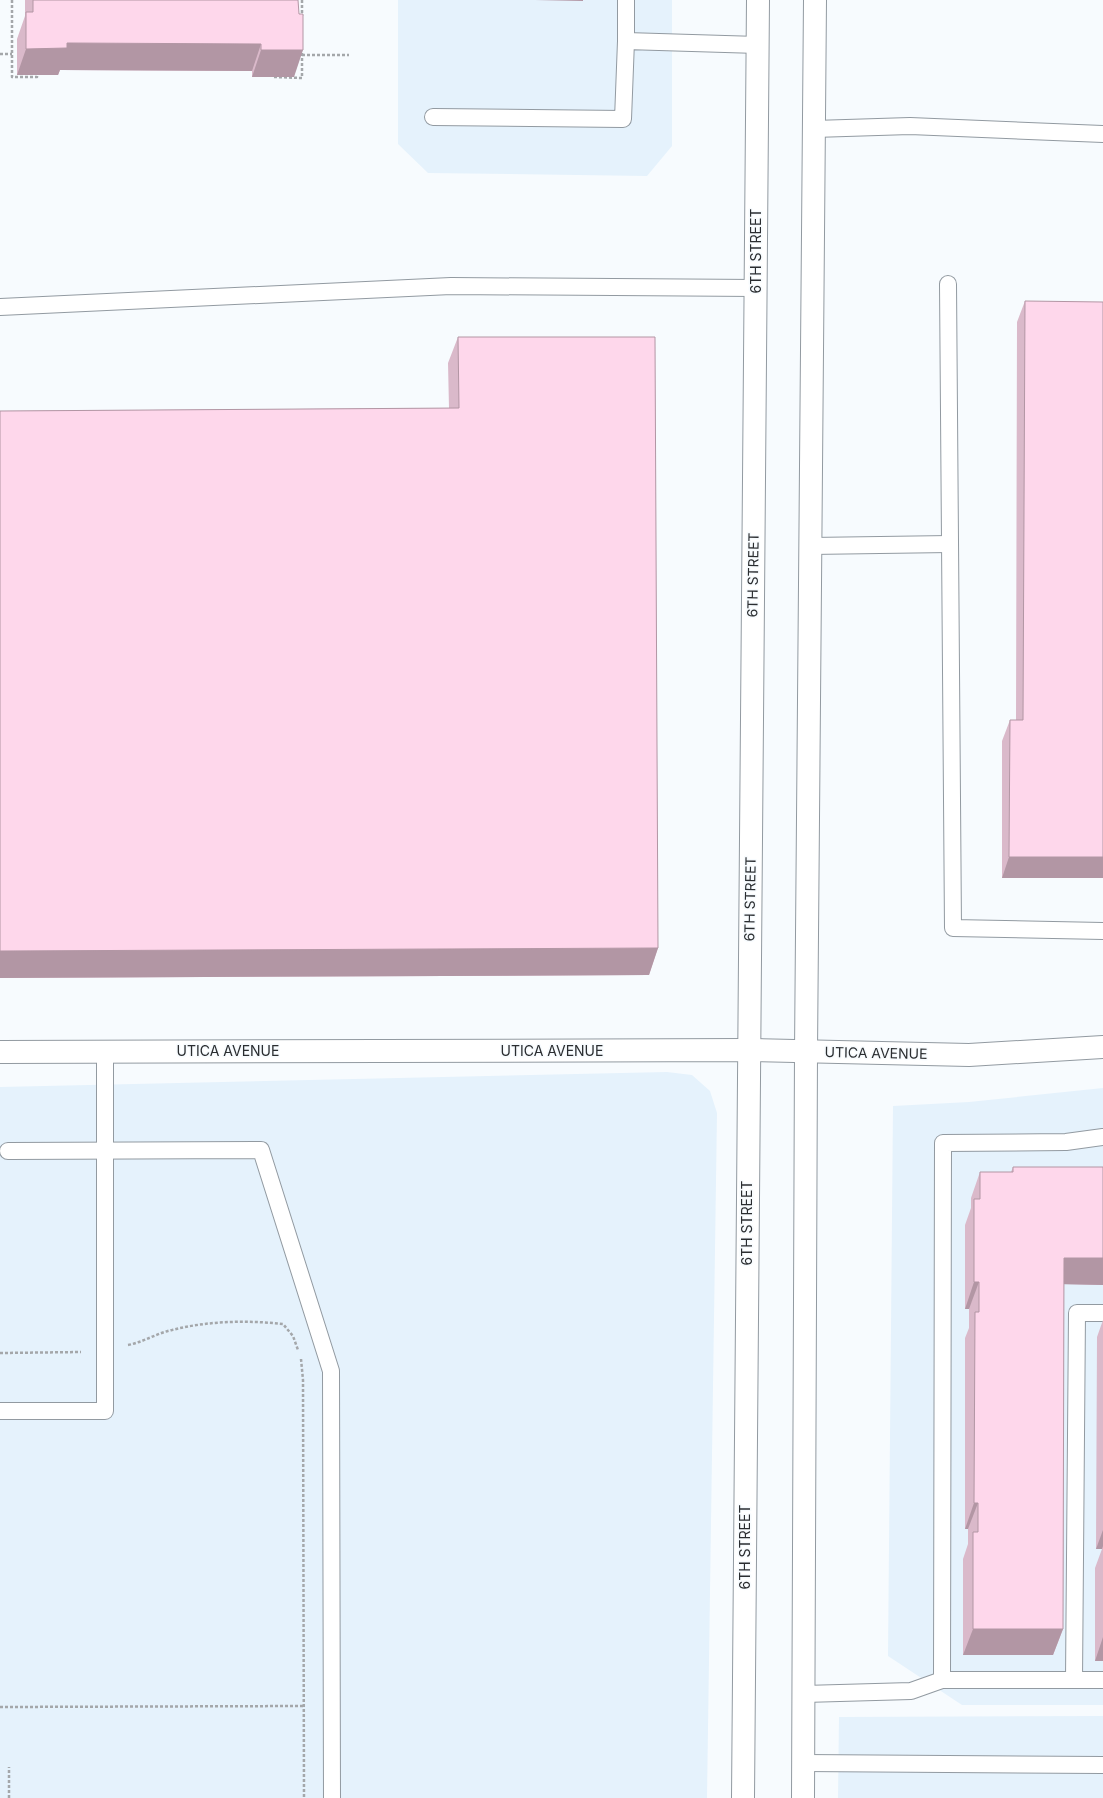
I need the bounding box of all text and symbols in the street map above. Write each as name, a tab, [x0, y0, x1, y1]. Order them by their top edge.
street label: 6TH STREET	[747, 209, 764, 293]
street label: 6TH STREET	[743, 532, 762, 618]
street label: 6TH STREET	[740, 856, 759, 942]
street label: UTICA AVENUE	[177, 1042, 279, 1059]
street label: UTICA AVENUE	[501, 1042, 603, 1059]
street label: UTICA AVENUE	[824, 1043, 928, 1062]
street label: 6TH STREET	[738, 1181, 755, 1265]
street label: 6TH STREET	[736, 1505, 753, 1589]

